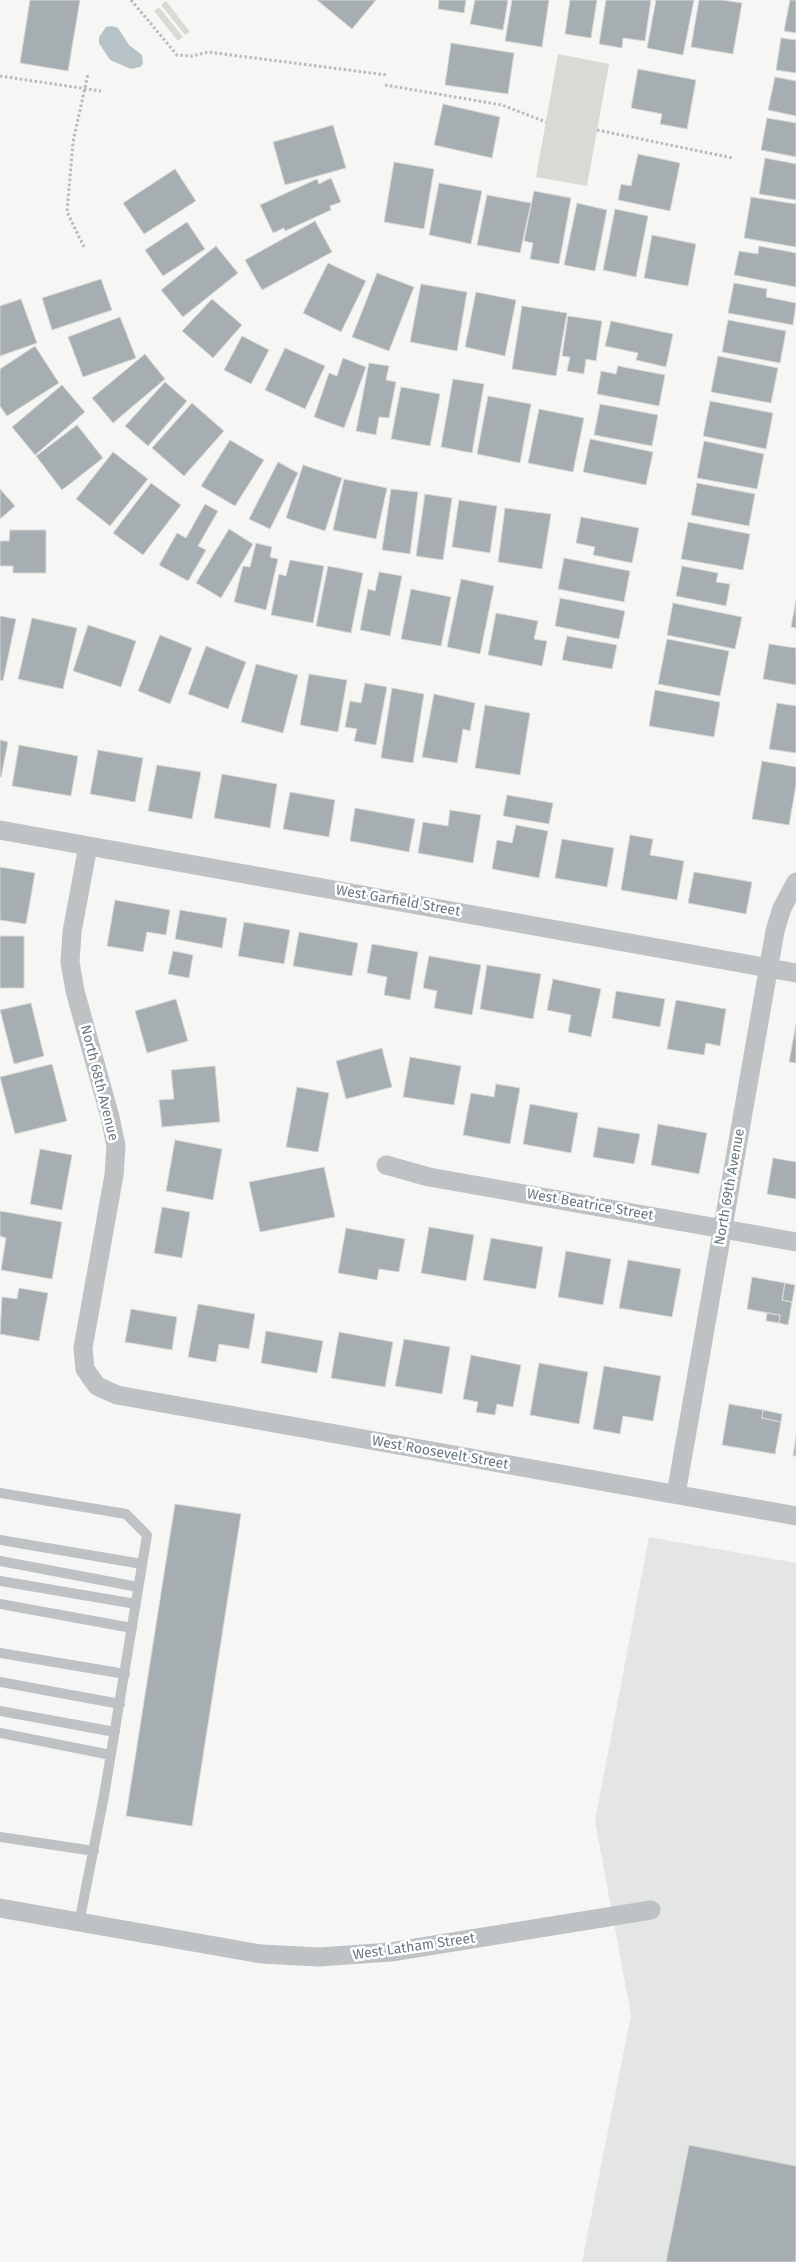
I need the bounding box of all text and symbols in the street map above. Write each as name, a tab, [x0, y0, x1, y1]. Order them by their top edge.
street label: West Garfield Street	[335, 882, 461, 920]
street label: North 68th Avenue	[76, 1023, 122, 1143]
street label: North 69th Avenue	[711, 1127, 749, 1247]
street label: West Beatrice Street	[525, 1186, 655, 1224]
street label: West Roosevelt Street	[370, 1433, 510, 1473]
street label: West Latham Street	[352, 1930, 476, 1964]

